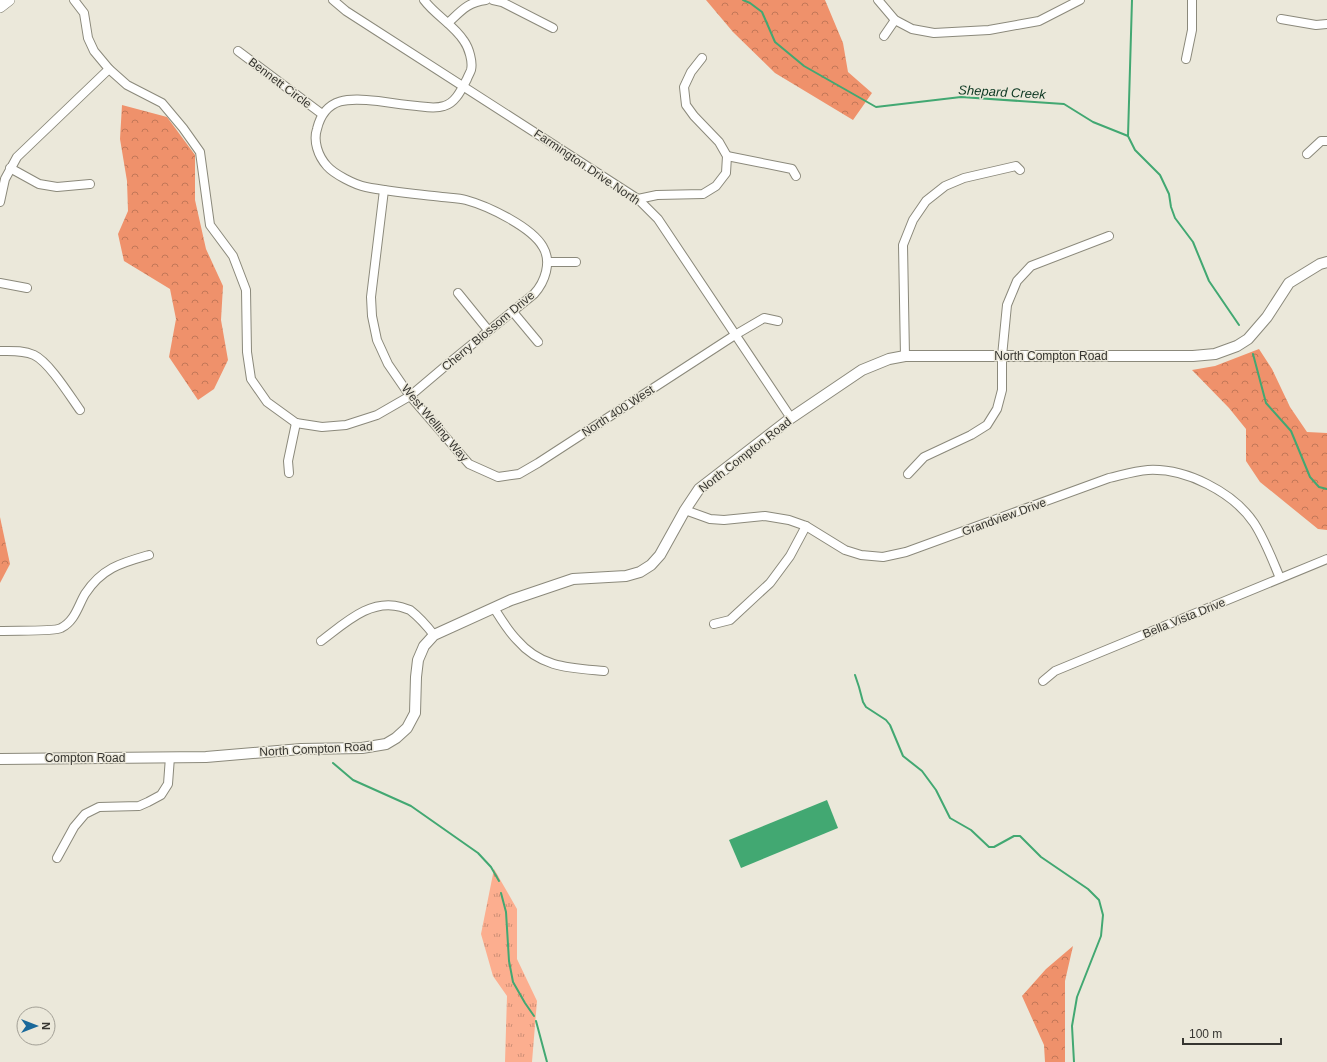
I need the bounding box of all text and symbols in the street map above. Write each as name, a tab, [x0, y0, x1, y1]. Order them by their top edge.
street label: Bennett Circle	[246, 55, 315, 111]
water label: Shepard Creek	[958, 82, 1048, 102]
street label: Farmington Drive North	[531, 126, 643, 208]
street label: Cherry Blossom Drive	[439, 288, 537, 374]
street label: North Compton Road	[994, 349, 1108, 363]
street label: West Welling Way	[399, 382, 471, 464]
street label: North 400 West	[579, 382, 657, 440]
street label: North Compton Road	[696, 415, 794, 495]
street label: Grandview Drive	[960, 495, 1048, 539]
street label: Bella Vista Drive	[1141, 595, 1228, 641]
street label: North Compton Road	[259, 739, 373, 759]
street label: Compton Road	[45, 751, 125, 765]
north arrow	[16, 1006, 56, 1046]
scale bar	[1183, 1020, 1281, 1046]
text: N	[40, 1022, 52, 1030]
text: 100 m	[1189, 1027, 1222, 1041]

